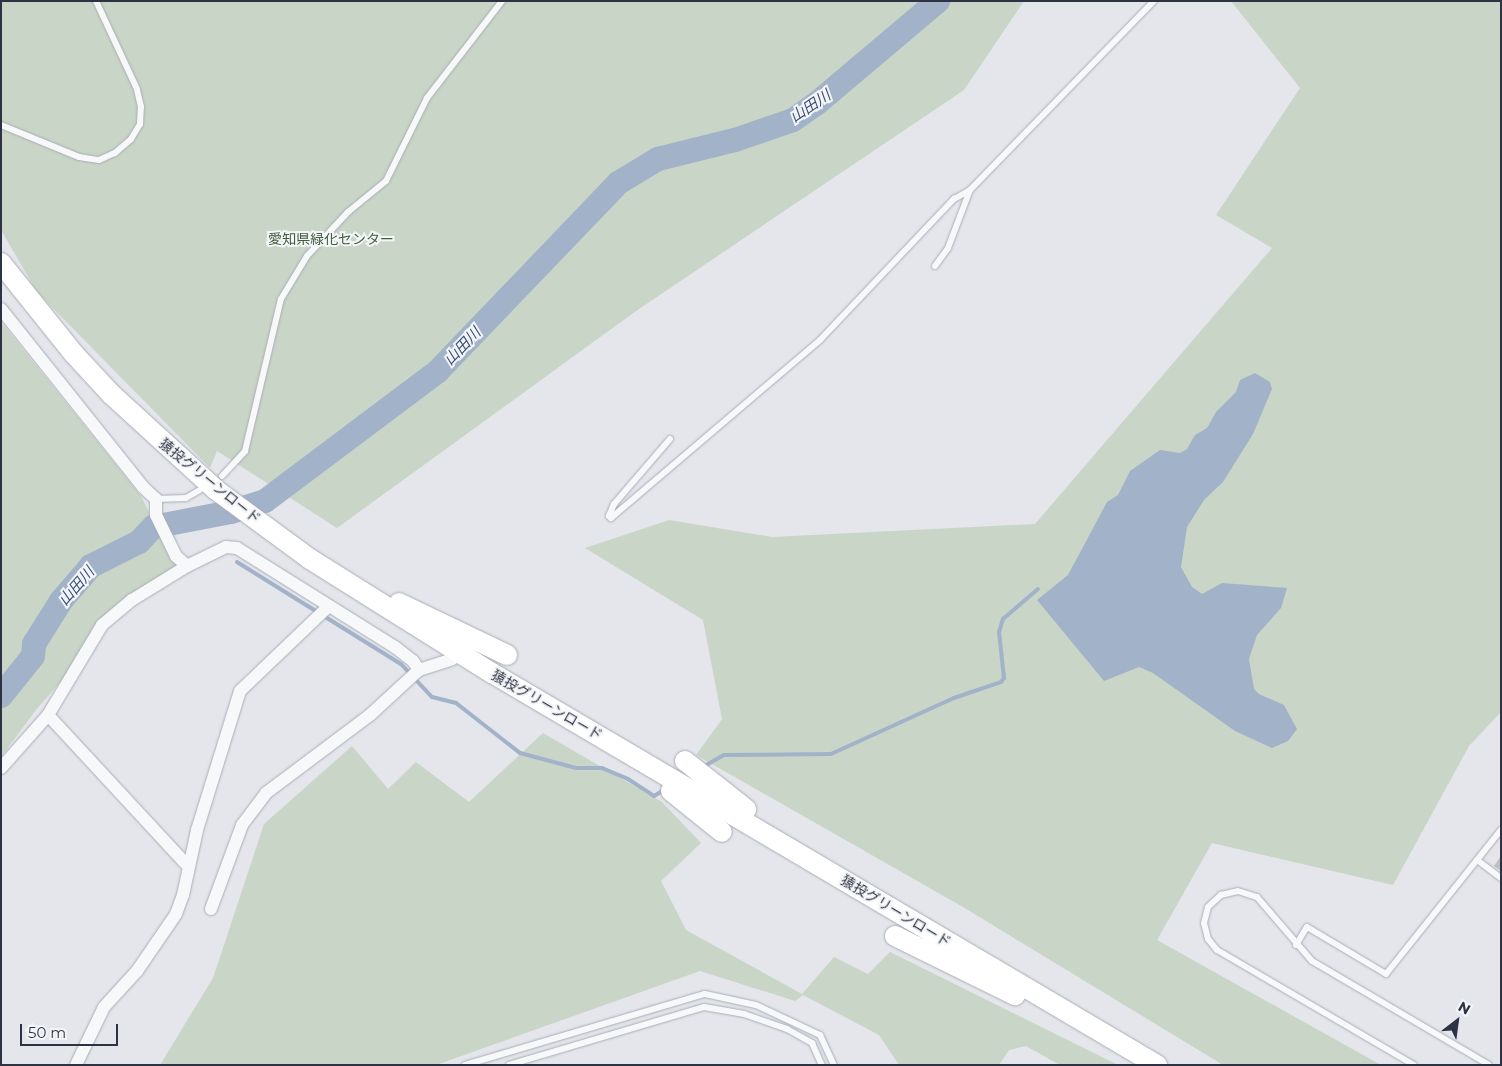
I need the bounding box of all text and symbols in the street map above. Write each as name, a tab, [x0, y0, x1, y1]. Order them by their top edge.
water label: 山田川	[786, 86, 834, 126]
park label: 愛知県緑化センター	[268, 231, 394, 247]
water label: 山田川	[440, 324, 484, 368]
street label: 猿投グリーンロード	[156, 435, 264, 527]
water label: 山田川	[54, 563, 98, 609]
street label: 猿投グリーンロード	[488, 666, 606, 744]
street label: 猿投グリーンロード	[838, 871, 954, 951]
north arrow	[1432, 996, 1482, 1046]
text: N	[1455, 997, 1474, 1019]
scale bar	[22, 1014, 120, 1046]
text: 50 m	[28, 1023, 66, 1042]

